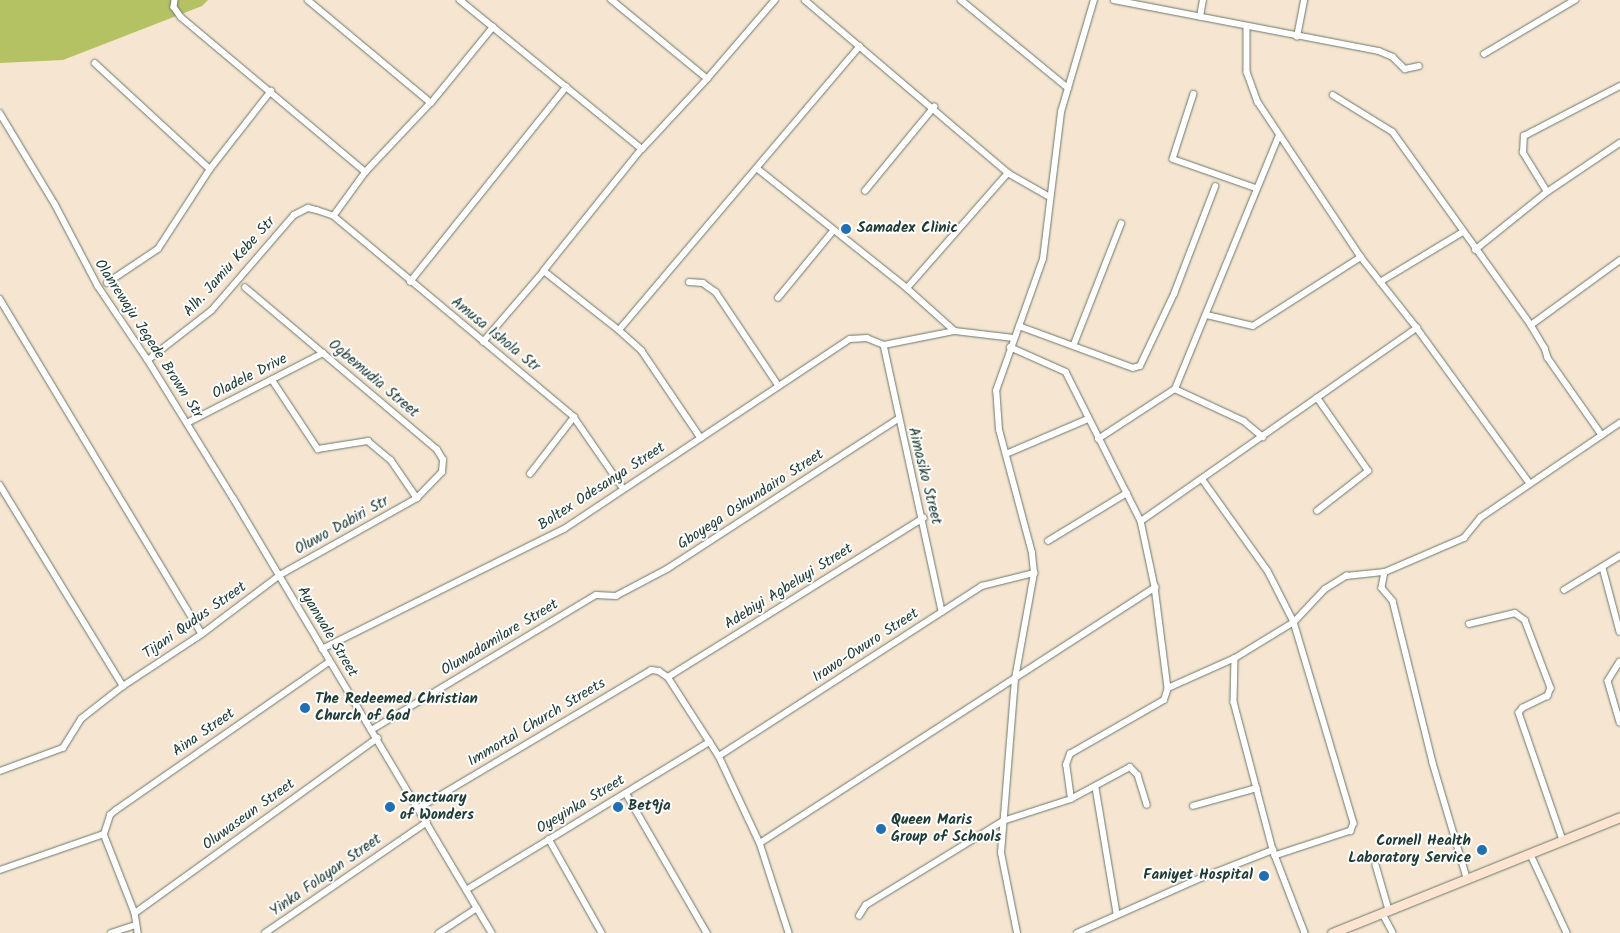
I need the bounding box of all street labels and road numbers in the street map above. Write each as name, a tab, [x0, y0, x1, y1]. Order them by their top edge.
street label: Alh. Jamiu Kebe Str	[180, 213, 280, 321]
street label: Olanrewaju Jegede Brown Str	[90, 256, 206, 422]
street label: Amusa Ishola Str	[447, 294, 543, 376]
street label: Ogbemudia Street	[324, 336, 422, 422]
street label: Oladele Drive	[209, 350, 291, 404]
street label: Aimasiko Street	[903, 426, 945, 526]
street label: Boltex Odesanya Street	[535, 439, 669, 535]
street label: Gboyega Oshundairo Street	[675, 446, 827, 554]
street label: Oluwo Dabiri Str	[292, 493, 392, 559]
street label: Adebiyi Agbeluyi Street	[722, 540, 856, 634]
street label: Tijani Qudus Street	[140, 579, 250, 663]
street label: Ayanwale Street	[293, 583, 361, 681]
street label: Oluwadamilare Street	[438, 596, 562, 680]
street label: Irawo-Owuro Street	[810, 605, 922, 687]
street label: Immortal Church Streets	[465, 675, 609, 771]
street label: Aina Street	[169, 705, 239, 761]
street label: Oyeyinka Street	[534, 772, 628, 838]
street label: Oluwaseun Street	[199, 776, 299, 854]
street label: Yinka Folayan Street	[267, 831, 385, 921]

